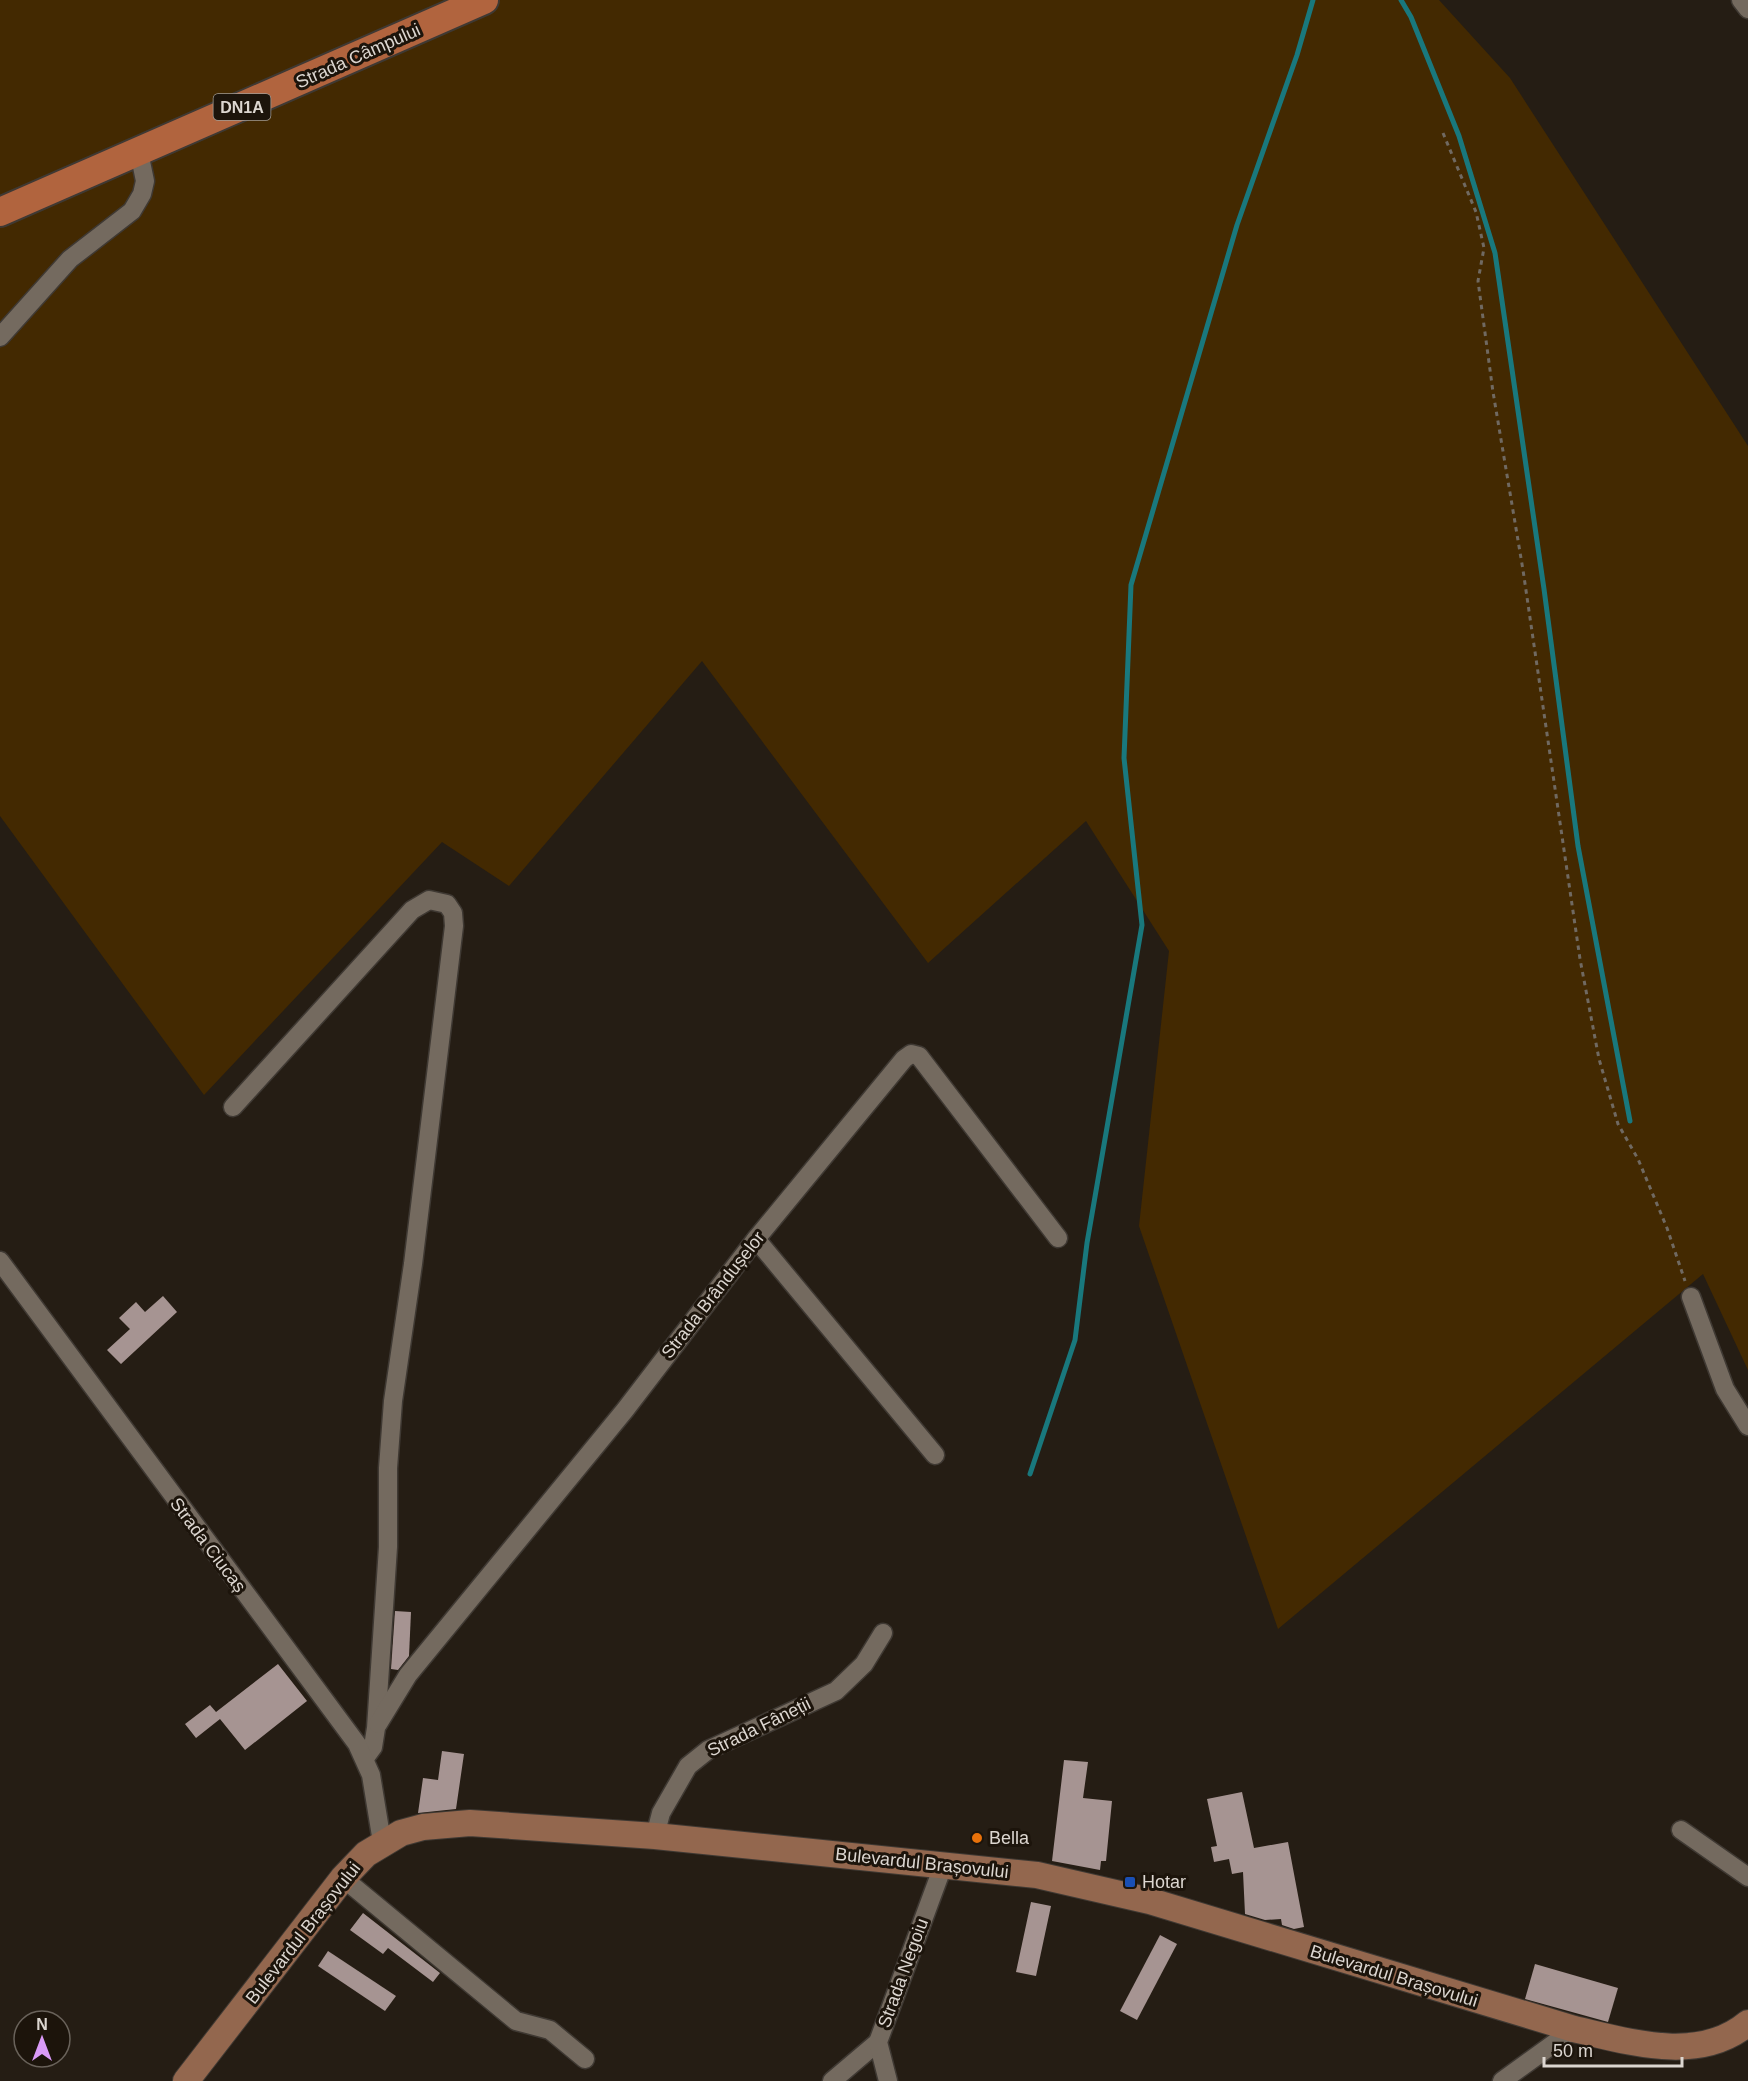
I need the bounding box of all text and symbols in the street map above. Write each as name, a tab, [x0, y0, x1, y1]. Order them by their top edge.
street label: Strada Câmpului	[293, 20, 423, 92]
road number: DN1A	[214, 94, 270, 120]
street label: Strada Brândușelor	[657, 1228, 769, 1362]
street label: Strada Ciucaș	[166, 1494, 250, 1596]
street label: Strada Fâneții	[704, 1693, 814, 1761]
place label: Bella	[989, 1828, 1030, 1848]
marker: Bella	[970, 1831, 984, 1845]
street label: Bulevardul Brașovului	[834, 1844, 1010, 1882]
street label: Bulevardul Brașovului	[242, 1858, 364, 2008]
place label: Hotar	[1142, 1872, 1186, 1892]
marker: Hotar	[1123, 1875, 1137, 1889]
street label: Strada Negoiu	[874, 1916, 932, 2030]
street label: Bulevardul Brașovului	[1308, 1941, 1480, 2011]
north arrow	[12, 2009, 72, 2069]
text: N	[36, 2016, 48, 2033]
scale bar	[1544, 2030, 1682, 2068]
text: 50 m	[1553, 2041, 1593, 2061]

